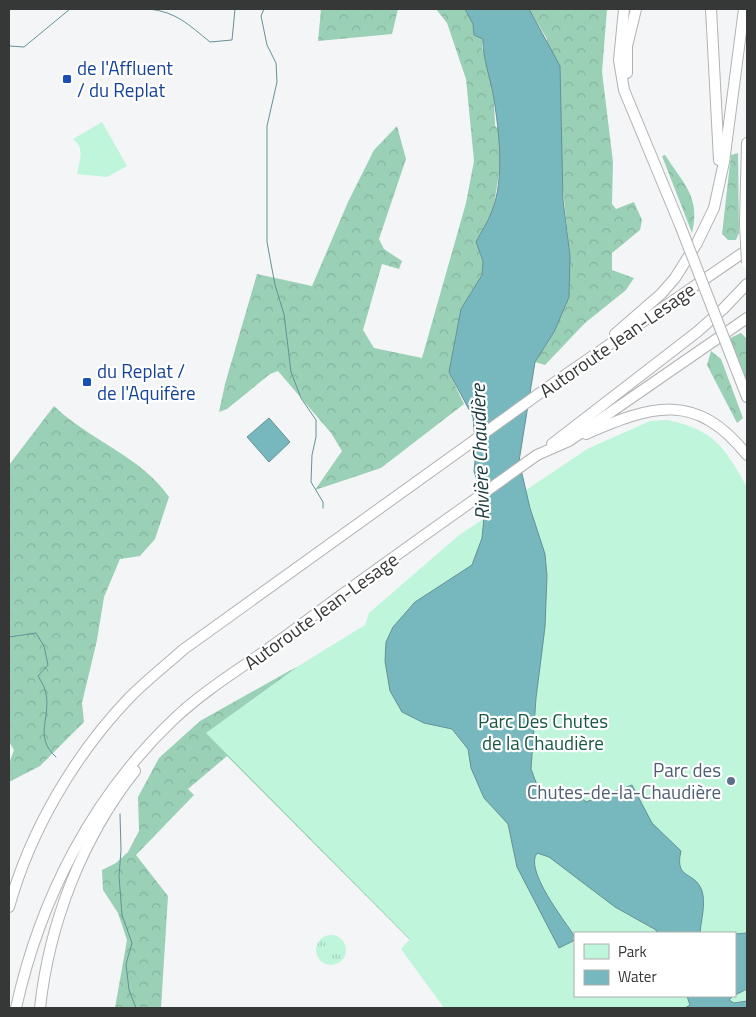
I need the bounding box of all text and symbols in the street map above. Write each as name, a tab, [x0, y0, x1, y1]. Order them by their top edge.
place label: de l'Affluent / du Replat	[77, 53, 173, 104]
marker: de l'Affluent / du Replat	[61, 73, 73, 85]
street label: Autoroute Jean-Lesage	[533, 275, 701, 404]
place label: du Replat / de l'Aquifère	[97, 356, 196, 407]
marker: du Replat / de l'Aquifère	[81, 376, 93, 388]
water label: Rivière Chaudière	[462, 382, 497, 521]
street label: Autoroute Jean-Lesage	[238, 545, 404, 677]
park label: Parc Des Chutes de la Chaudière	[478, 706, 608, 757]
place label: Parc des Chutes-de-la-Chaudière	[527, 755, 721, 806]
marker: Parc des Chutes-de-la-Chaudière	[725, 775, 737, 787]
legend	[574, 932, 736, 997]
text: Park	[618, 940, 647, 963]
text: Water	[618, 965, 657, 988]

